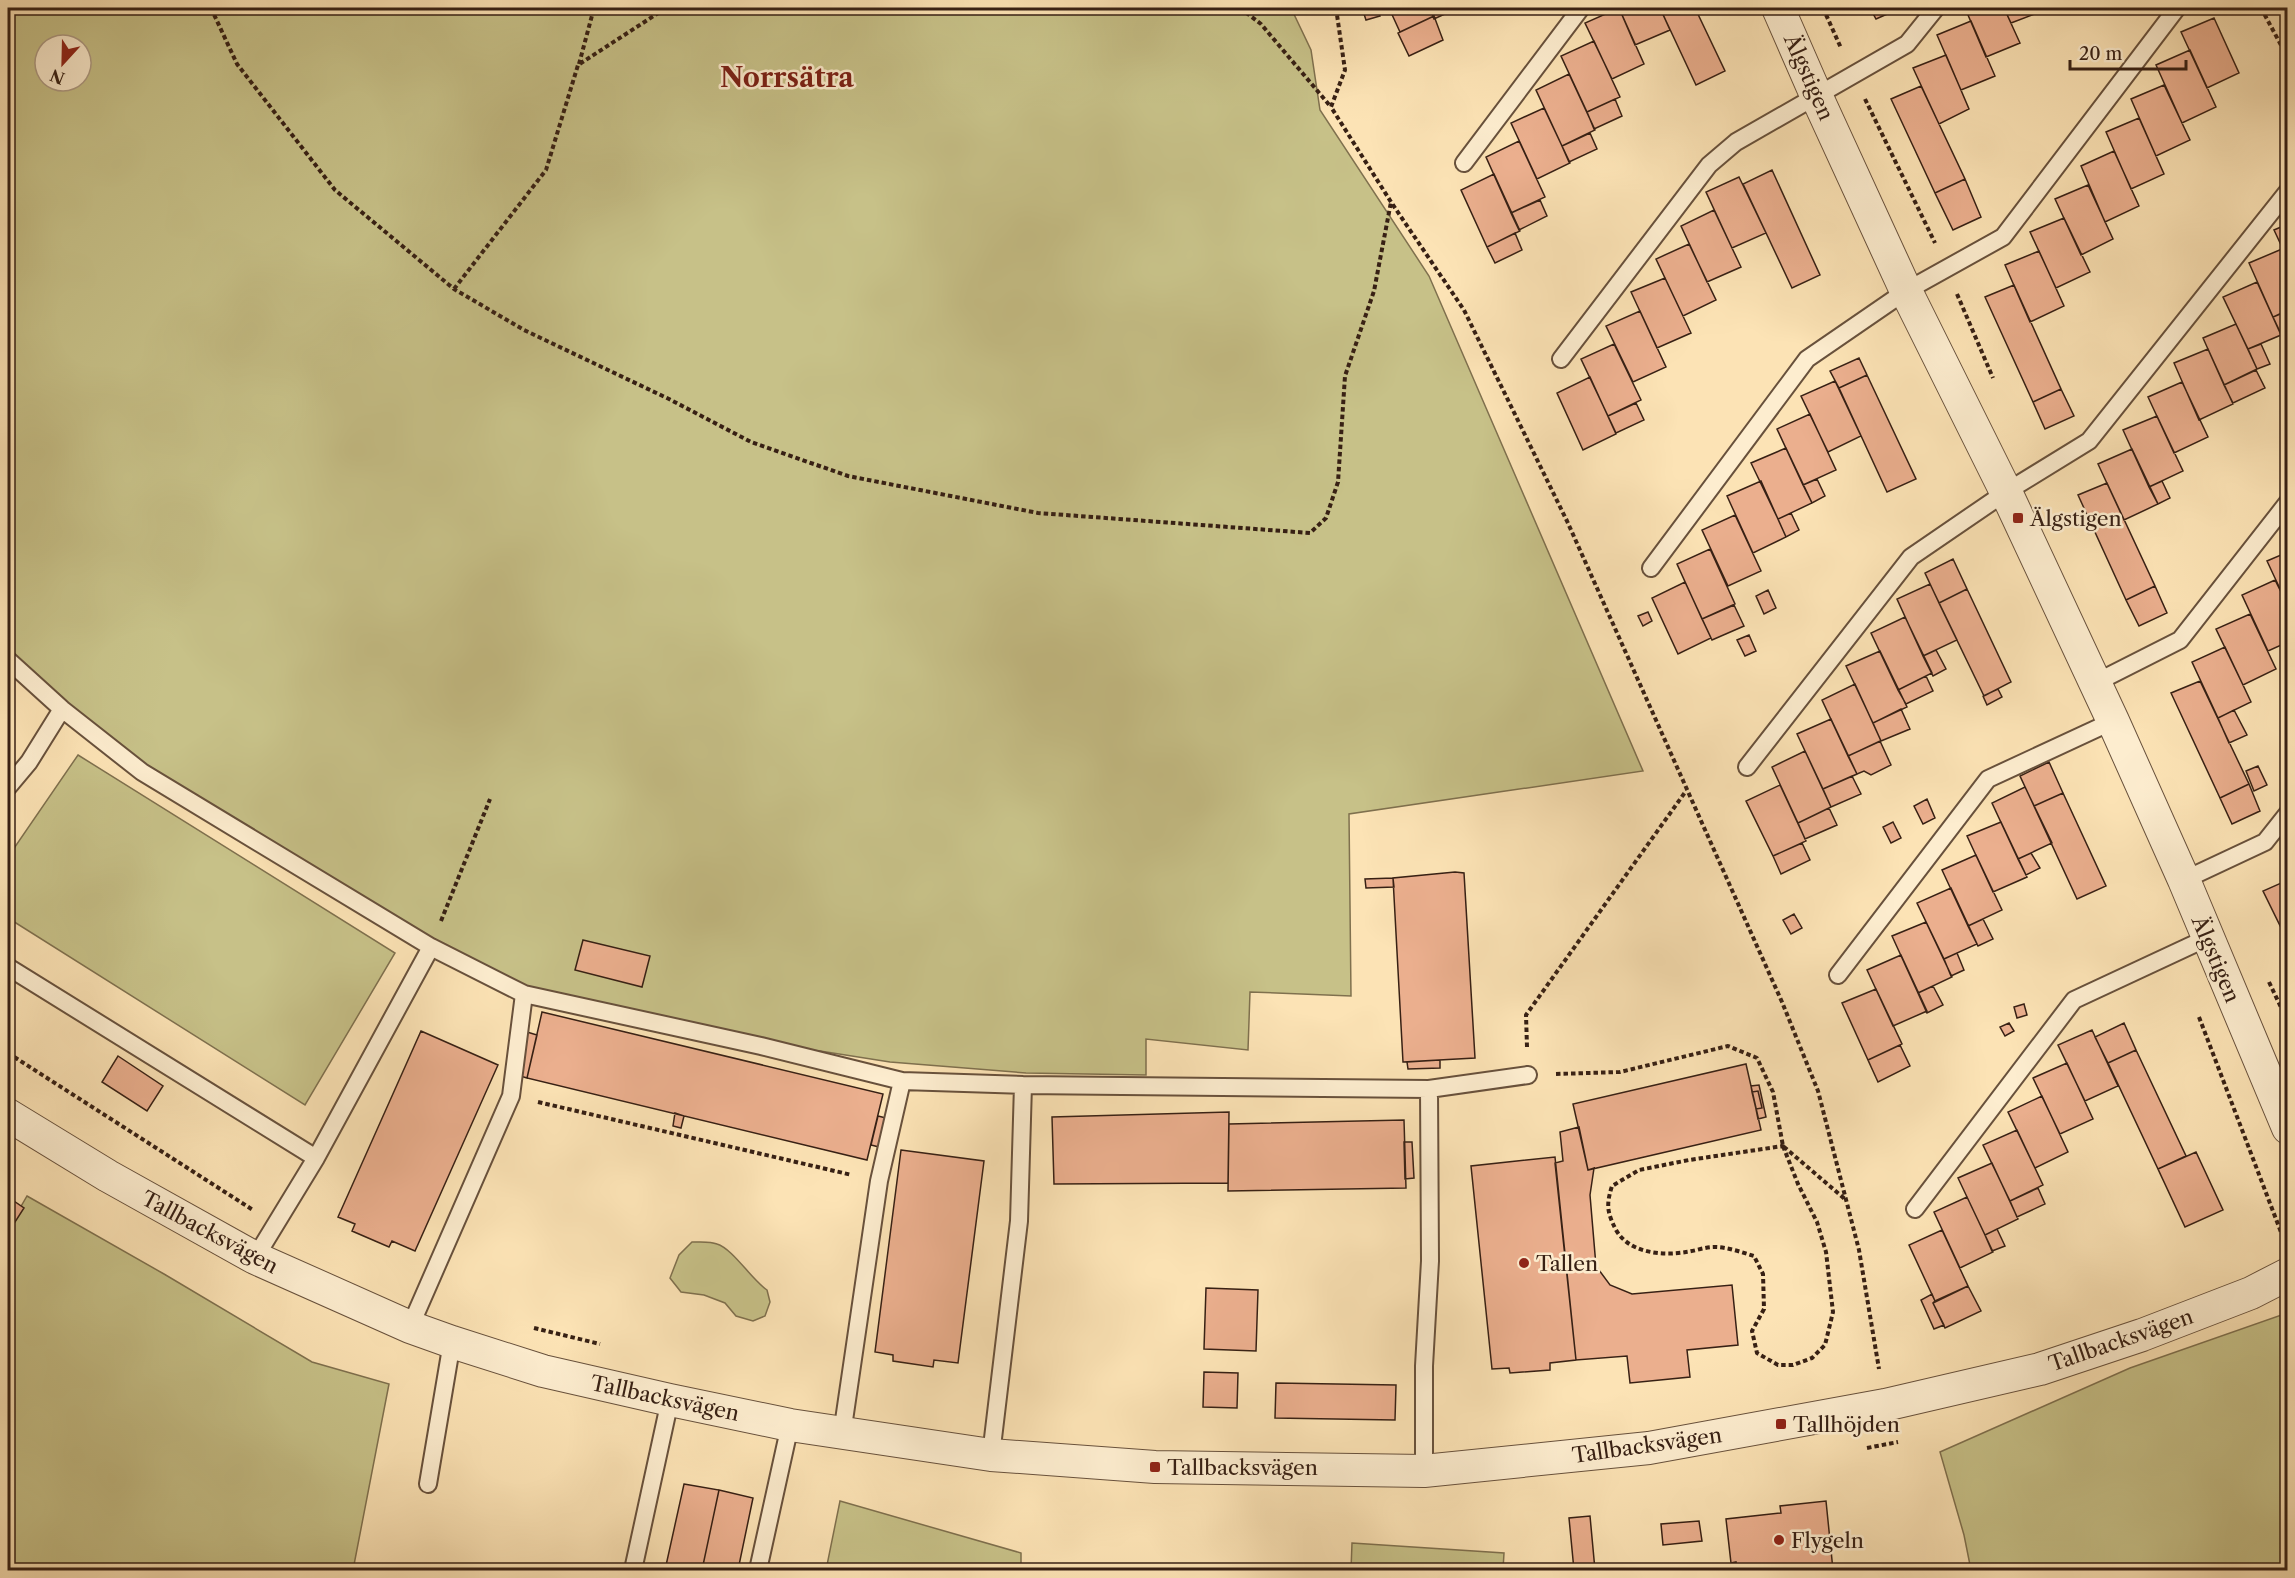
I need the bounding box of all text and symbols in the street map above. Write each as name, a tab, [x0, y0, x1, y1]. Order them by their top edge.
street label: Älgstigen	[1779, 29, 1839, 124]
north arrow	[33, 33, 93, 93]
scale bar	[2070, 33, 2186, 71]
text: 20 m	[2079, 43, 2123, 65]
district label: Norrsätra	[720, 61, 854, 94]
text: N	[47, 65, 68, 89]
place label: Älgstigen	[2029, 506, 2122, 531]
marker: Älgstigen	[2011, 511, 2025, 525]
street label: Älgstigen	[2186, 911, 2245, 1006]
street label: Tallbacksvägen	[137, 1186, 283, 1278]
place label: Tallen	[1536, 1251, 1598, 1276]
marker: Tallen	[1517, 1256, 1531, 1270]
street label: Tallbacksvägen	[2046, 1304, 2196, 1376]
street label: Tallbacksvägen	[589, 1370, 741, 1426]
place label: Tallhöjden	[1793, 1412, 1900, 1437]
marker: Tallhöjden	[1774, 1417, 1788, 1431]
street label: Tallbacksvägen	[1571, 1422, 1723, 1468]
place label: Tallbacksvägen	[1167, 1455, 1318, 1480]
marker: Tallbacksvägen	[1148, 1460, 1162, 1474]
place label: Flygeln	[1791, 1528, 1864, 1553]
marker: Flygeln	[1772, 1533, 1786, 1547]

